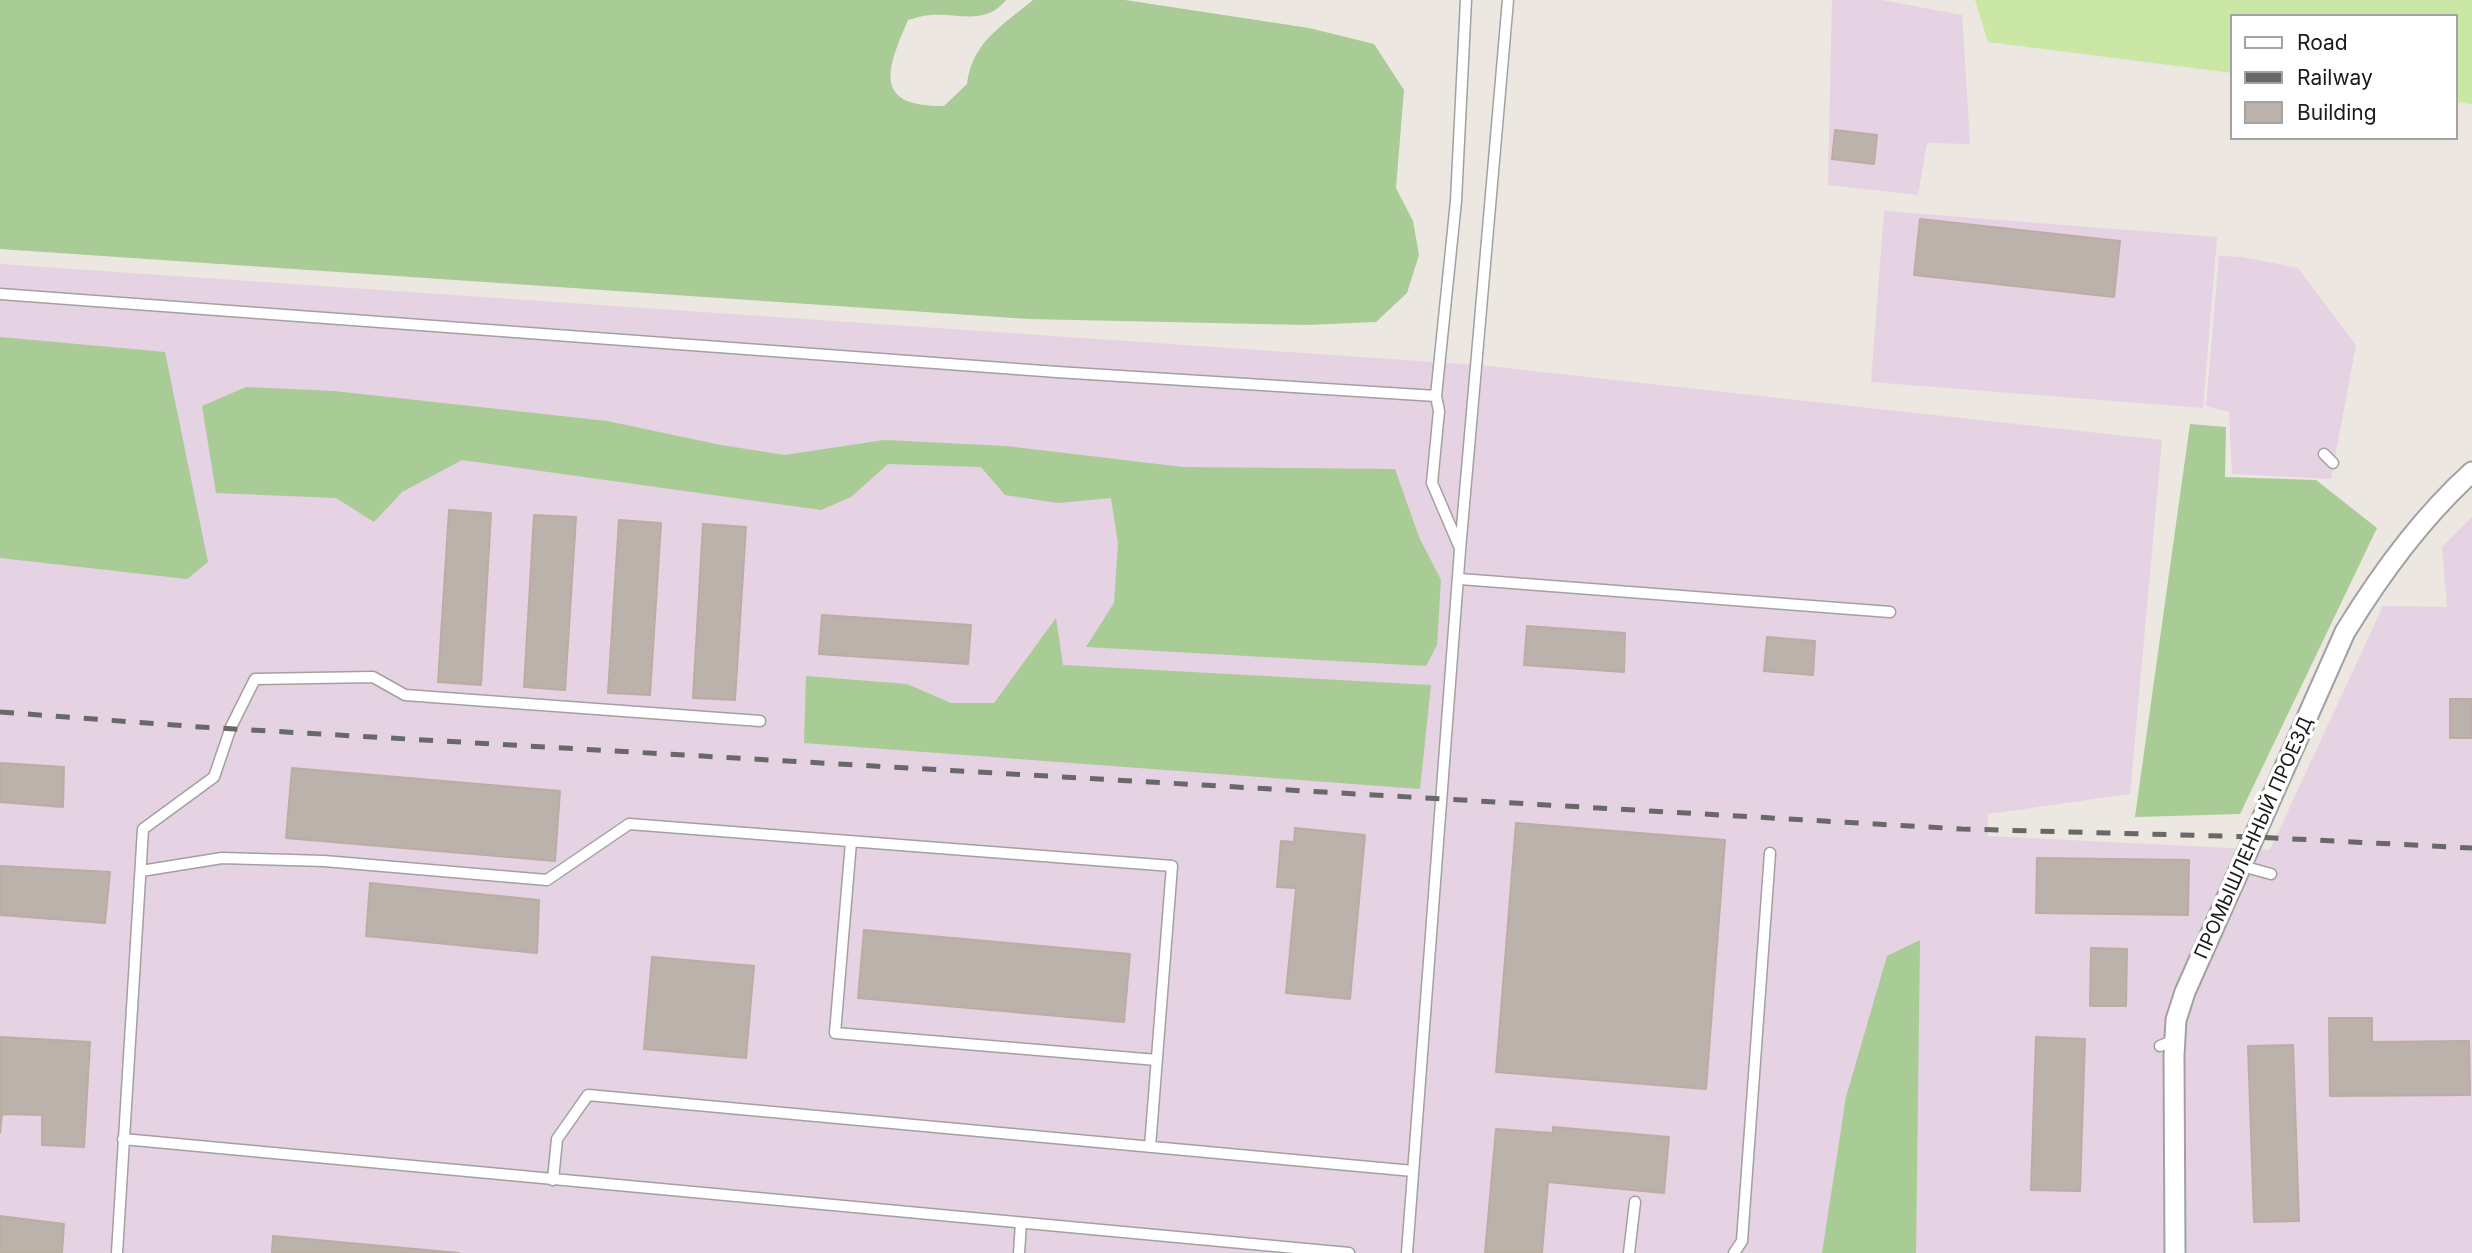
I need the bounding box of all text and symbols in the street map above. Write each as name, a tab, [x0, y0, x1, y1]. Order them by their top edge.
legend	[2230, 14, 2458, 140]
text: Road	[2297, 30, 2348, 55]
text: Railway	[2297, 65, 2373, 90]
text: Building	[2297, 100, 2377, 125]
street label: ПРОМЫШЛЕННЫЙ ПРОЕЗД	[2190, 713, 2318, 963]

